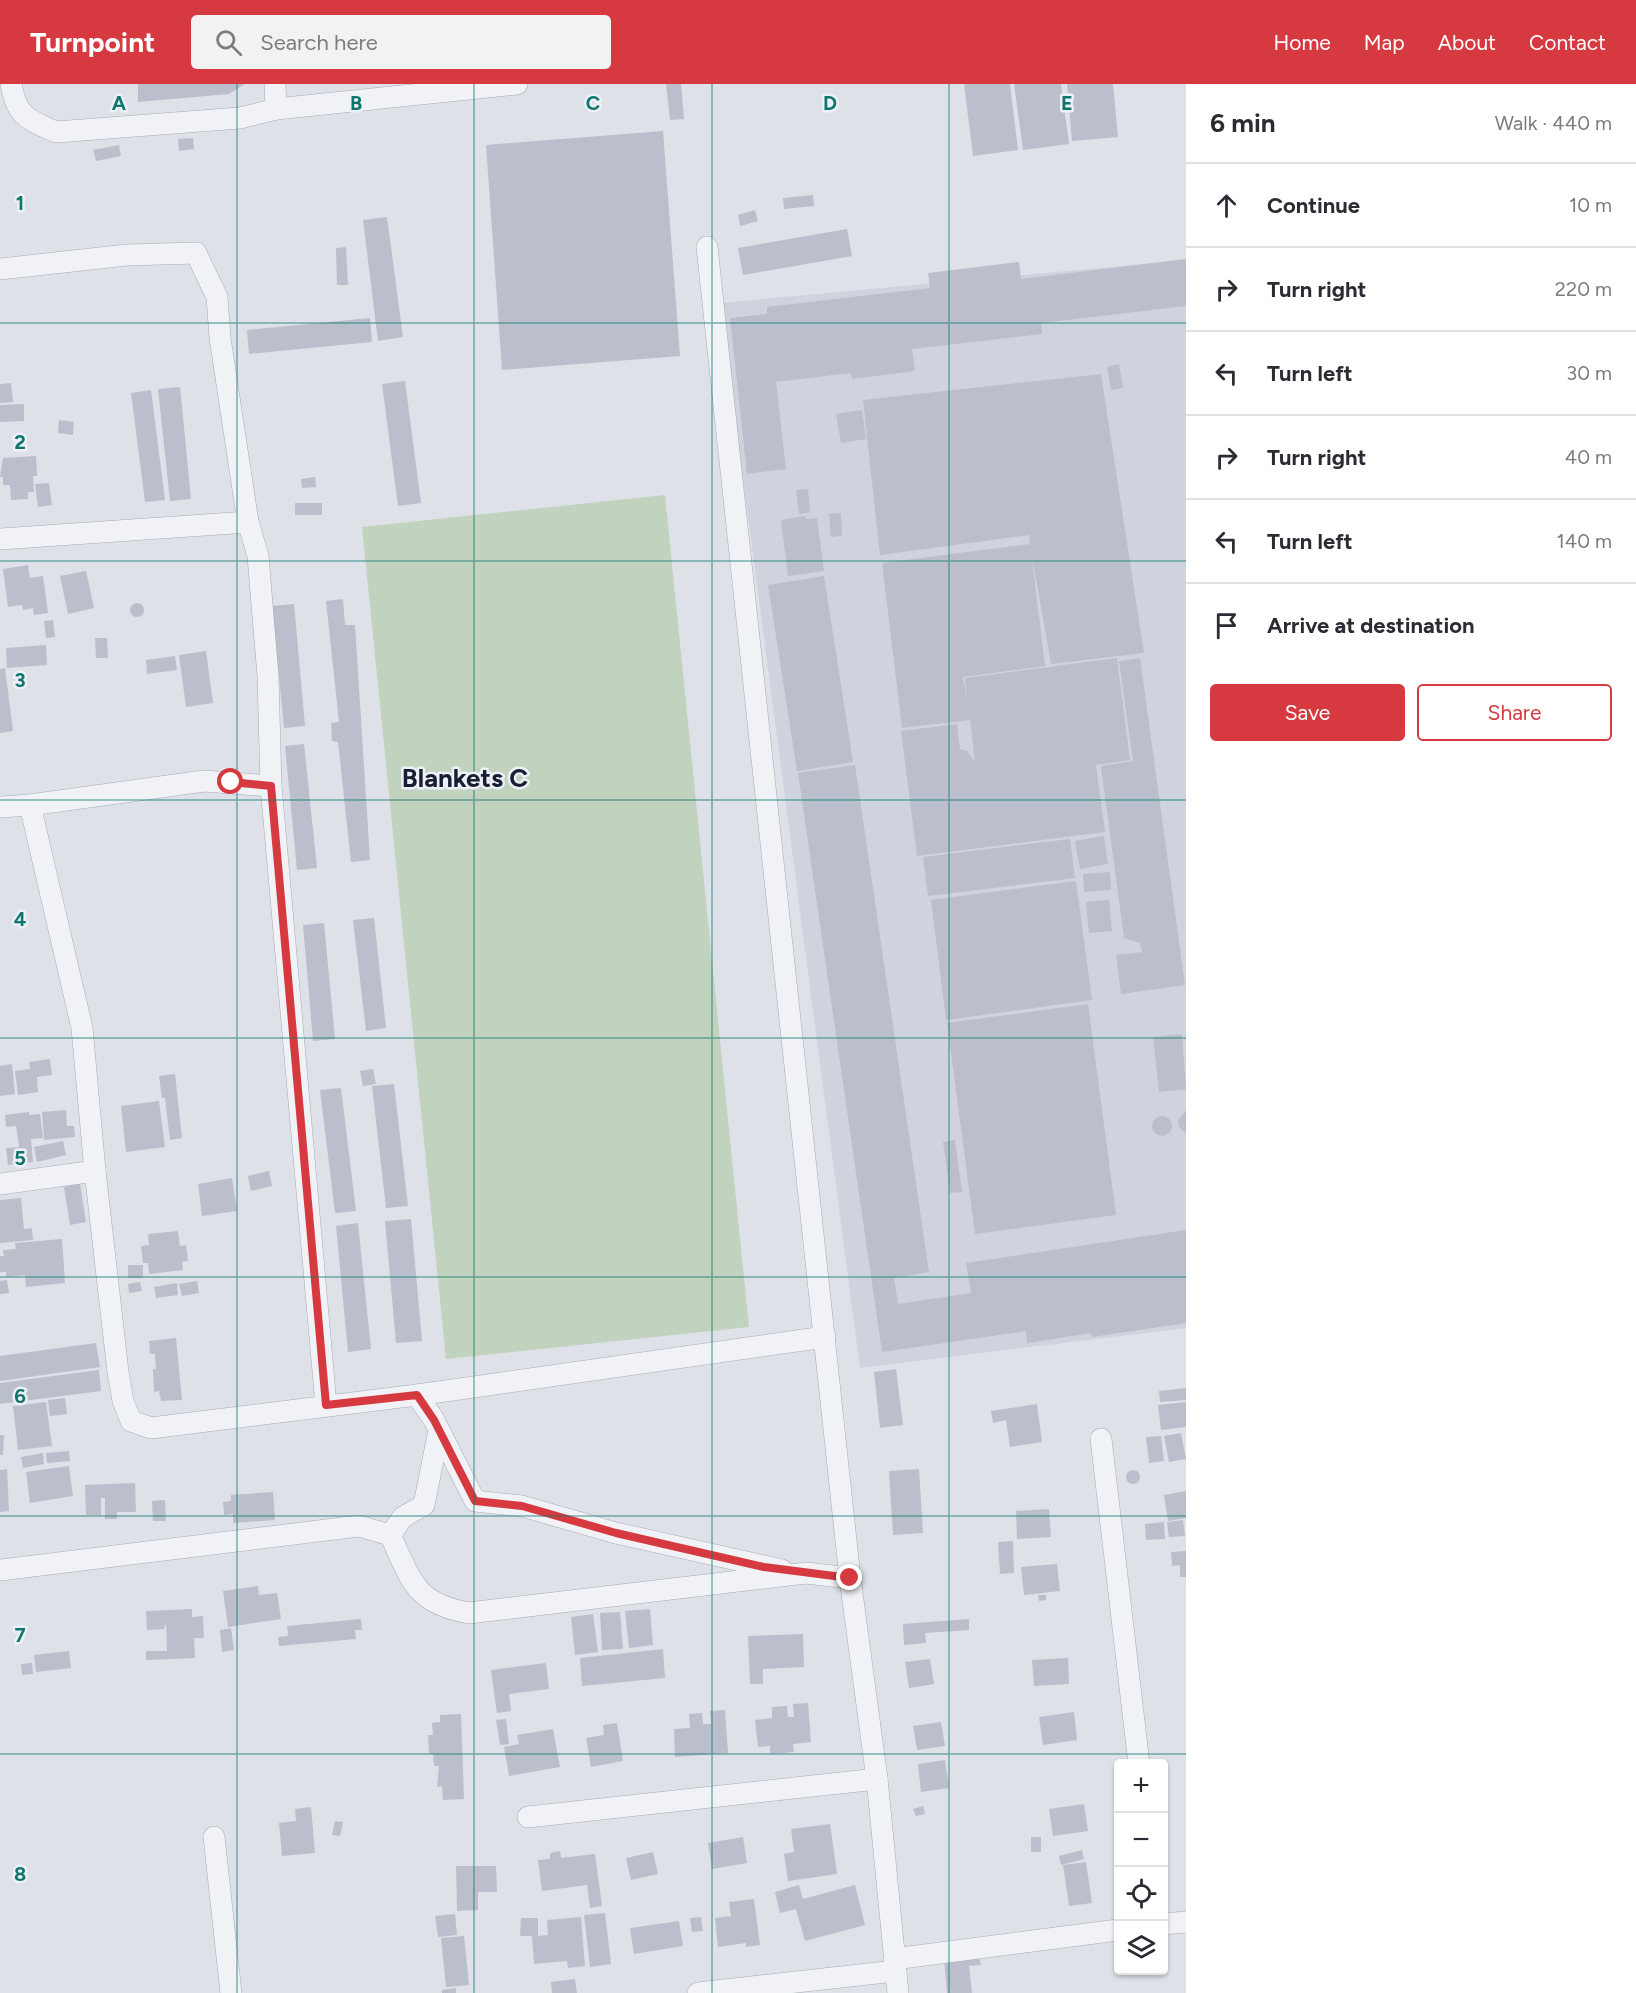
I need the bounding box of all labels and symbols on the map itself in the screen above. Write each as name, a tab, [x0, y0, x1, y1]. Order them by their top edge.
text: A	[112, 91, 127, 115]
text: B	[350, 91, 362, 115]
text: C	[586, 91, 600, 115]
text: D	[823, 91, 837, 115]
text: E	[1061, 91, 1073, 115]
text: 1	[16, 191, 24, 215]
text: 2	[14, 430, 26, 454]
text: 3	[14, 668, 26, 692]
district label: Blankets C	[402, 762, 528, 794]
route start	[217, 768, 243, 794]
text: 4	[14, 907, 27, 931]
text: 5	[14, 1146, 26, 1170]
text: 6	[14, 1384, 26, 1408]
route end	[836, 1564, 862, 1590]
text: 7	[14, 1623, 26, 1647]
text: 8	[14, 1862, 26, 1886]

